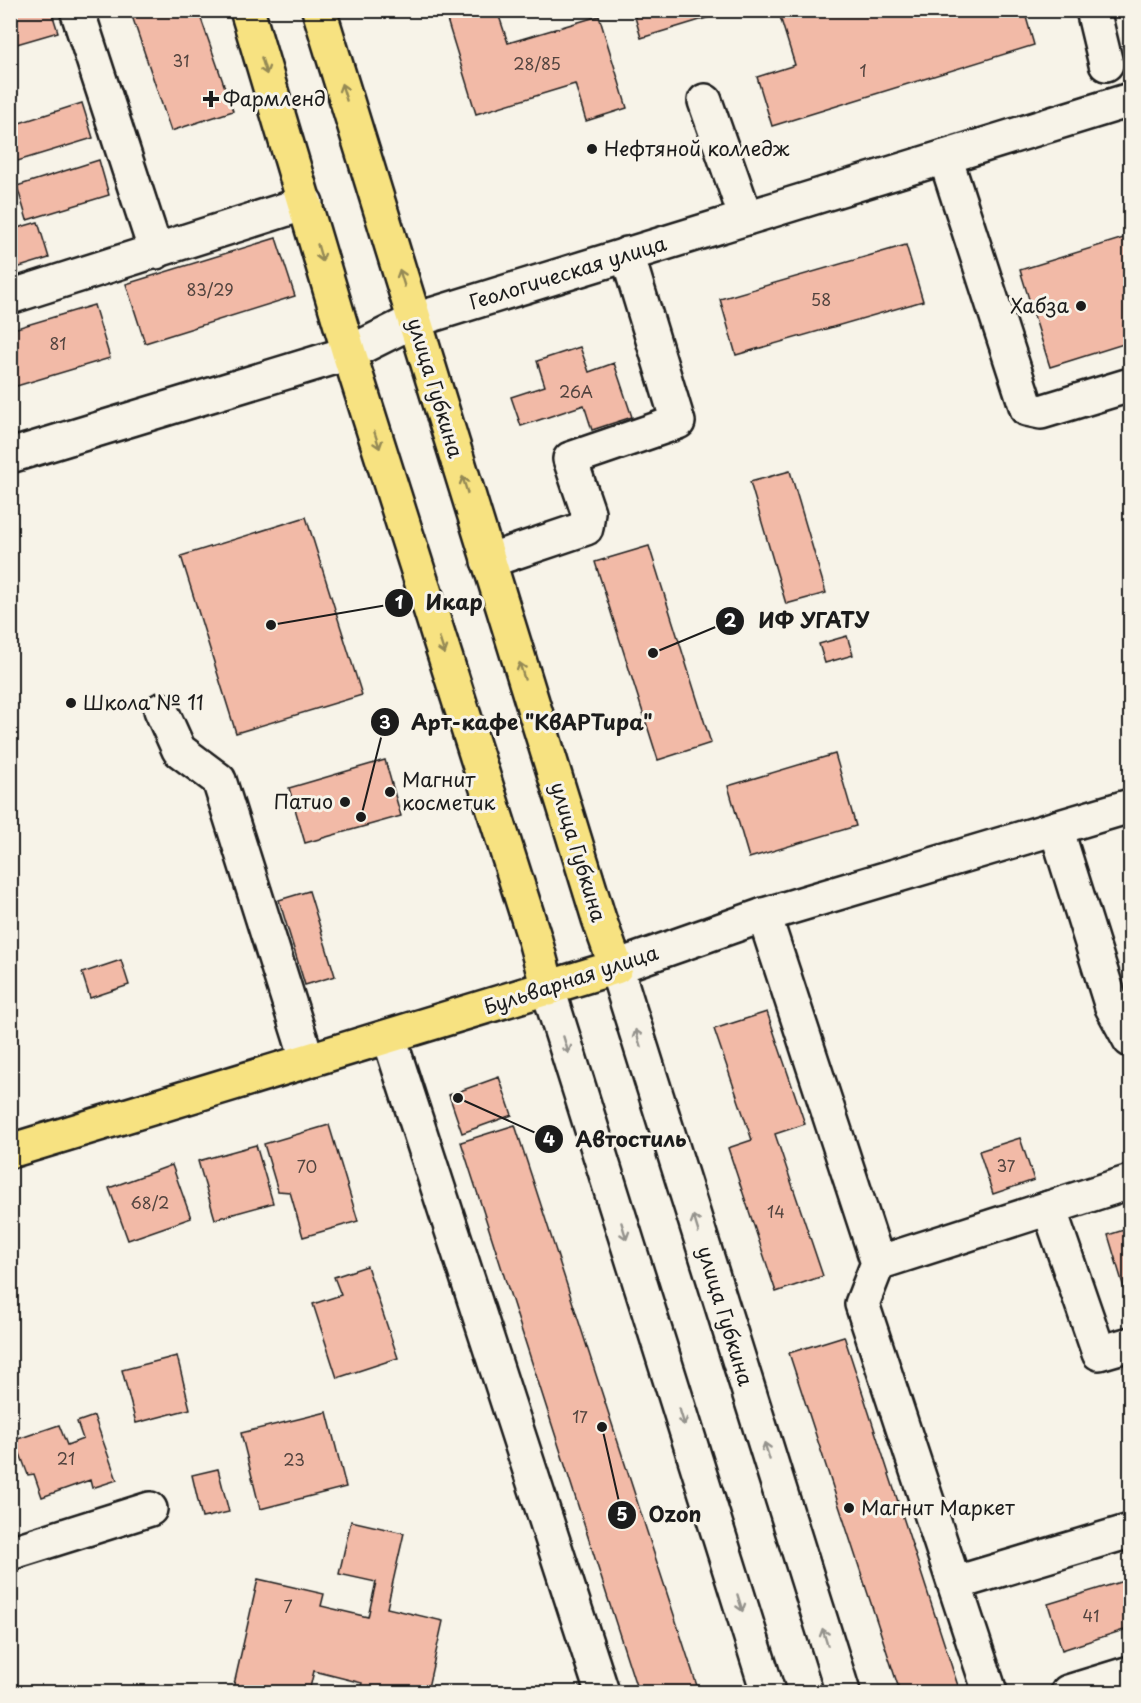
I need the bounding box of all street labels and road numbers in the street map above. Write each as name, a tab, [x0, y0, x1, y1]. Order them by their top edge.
street label: Геологическая улица	[465, 227, 670, 317]
street label: улица Губкина	[400, 314, 472, 462]
street label: улица Губкина	[543, 778, 615, 926]
street label: Бульварная улица	[480, 937, 662, 1021]
street label: улица Губкина	[690, 1242, 762, 1390]

